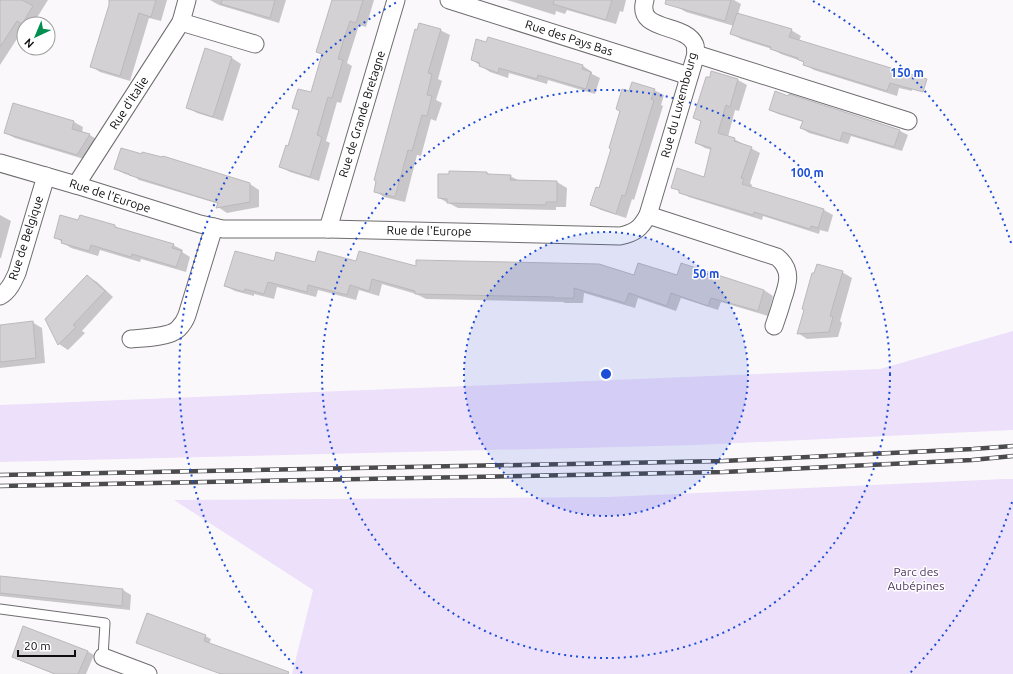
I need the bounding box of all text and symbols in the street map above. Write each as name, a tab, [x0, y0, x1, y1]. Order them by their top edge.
north arrow	[16, 16, 56, 56]
street label: Rue des Pays Bas	[524, 17, 615, 58]
text: N	[22, 36, 36, 50]
street label: Rue de Grande Bretagne	[336, 49, 387, 179]
street label: Rue du Luxembourg	[658, 51, 699, 159]
text: 150 m	[890, 66, 924, 79]
street label: Rue d'Italie	[107, 74, 150, 132]
text: 100 m	[790, 166, 824, 179]
street label: Rue de l'Europe	[68, 176, 153, 215]
street label: Rue de Belgique	[6, 194, 45, 282]
street label: Rue de l'Europe	[386, 223, 472, 238]
text: 50 m	[693, 267, 719, 280]
centre of rings	[599, 367, 613, 381]
park label: Parc des Aubépines	[888, 565, 944, 592]
scale bar	[18, 632, 75, 658]
text: 20 m	[24, 639, 51, 652]

